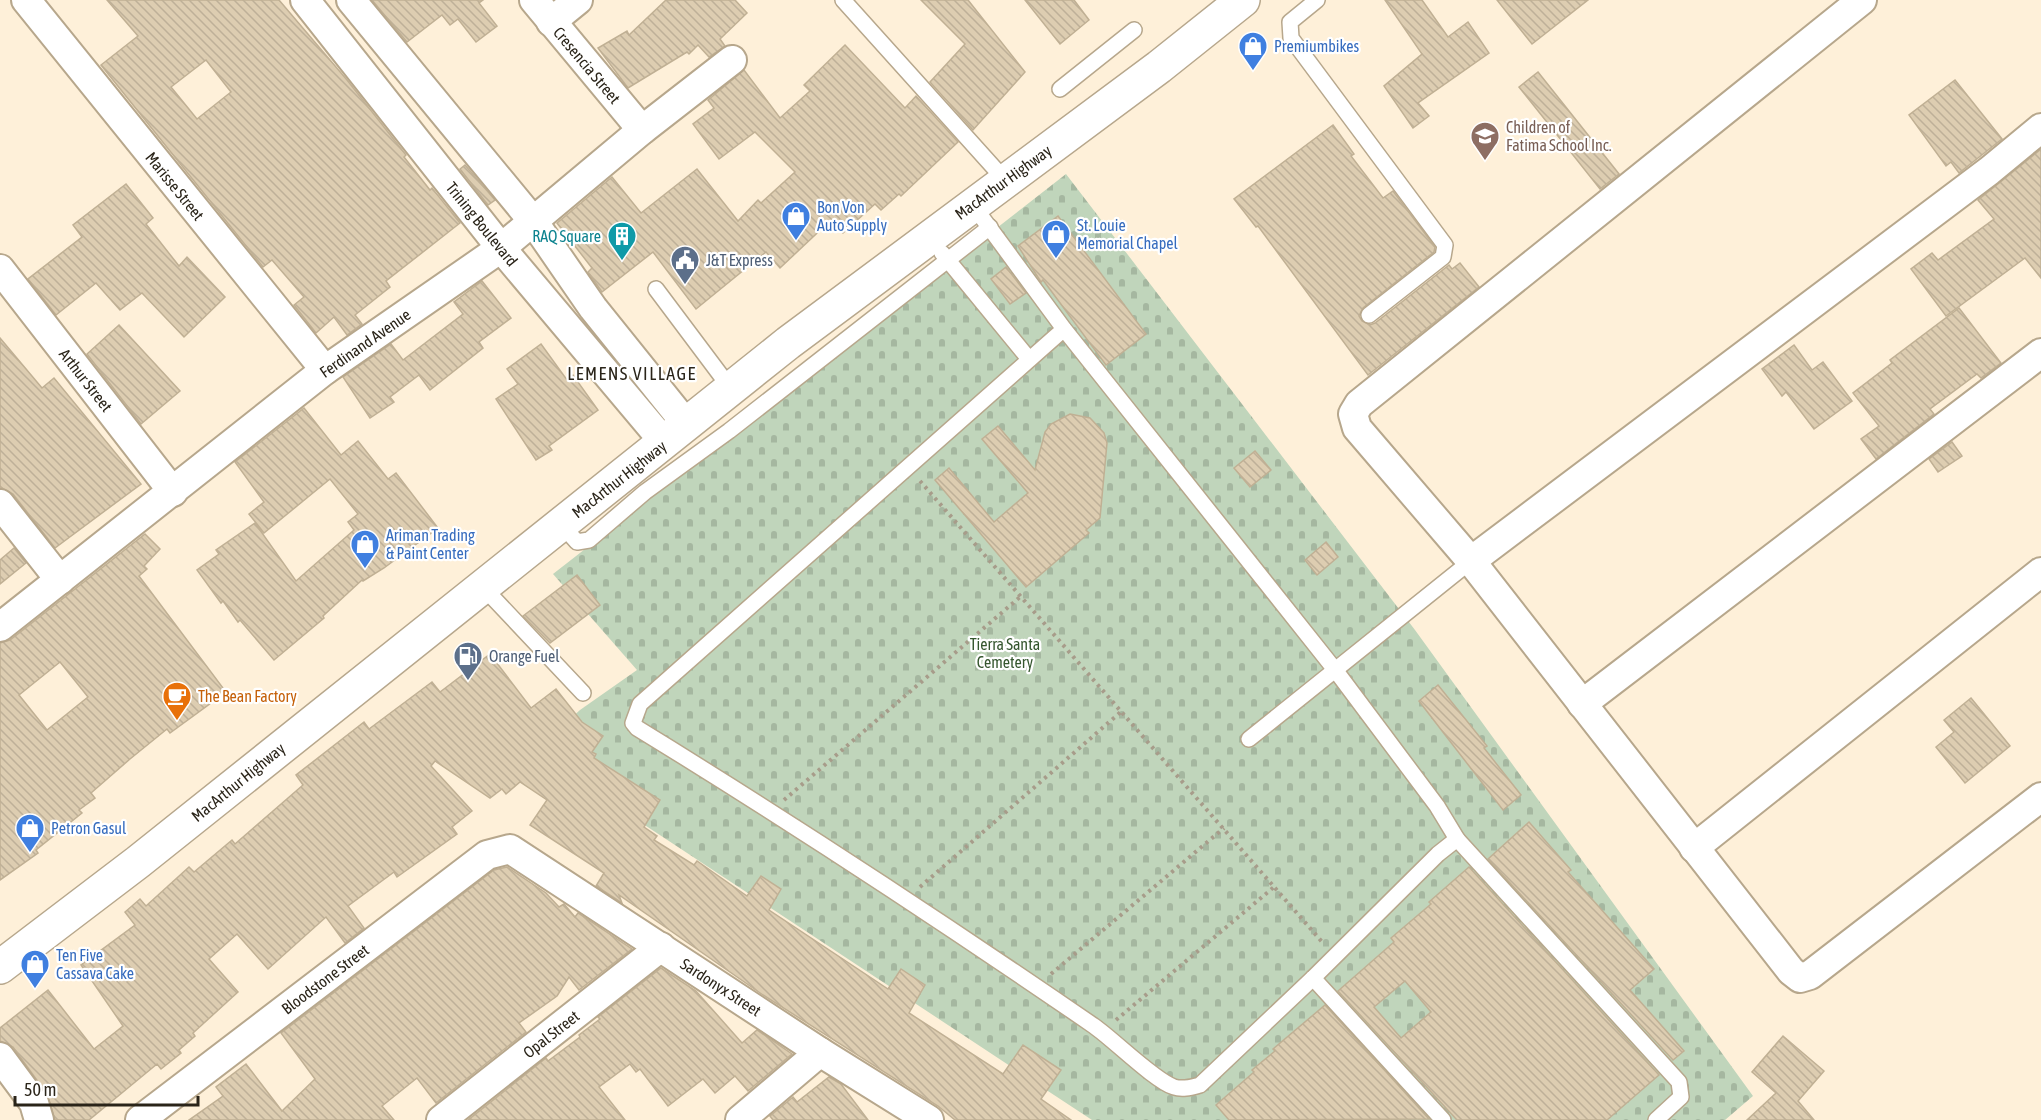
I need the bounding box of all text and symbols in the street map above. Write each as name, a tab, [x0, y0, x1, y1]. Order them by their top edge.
street label: Cresencia Street	[550, 23, 624, 107]
shop icon: Premiumbikes	[1237, 30, 1269, 72]
place label: Premiumbikes	[1274, 37, 1360, 55]
place label: Children of Fatima School Inc.	[1506, 118, 1612, 154]
school or university icon: Children of Fatima School Inc.	[1469, 120, 1501, 162]
street label: MacArthur Highway	[951, 141, 1056, 224]
street label: Marisse Street	[142, 148, 208, 224]
street label: Trining Boulevard	[442, 178, 521, 270]
place label: Bon Von Auto Supply	[817, 198, 887, 235]
shop icon: Bon Von Auto Supply	[780, 200, 812, 242]
place label: St. Louie Memorial Chapel	[1077, 216, 1179, 253]
shop icon: St. Louie Memorial Chapel	[1040, 218, 1072, 260]
building icon: RAQ Square	[606, 220, 638, 262]
place label: RAQ Square	[532, 227, 601, 246]
public building icon: J&T Express	[669, 244, 701, 286]
place label: J&T Express	[706, 251, 773, 270]
street label: Ferdinand Avenue	[316, 305, 414, 381]
street label: Arthur Street	[56, 345, 116, 415]
district label: LEMENS VILLAGE	[567, 363, 697, 384]
street label: MacArthur Highway	[568, 436, 671, 522]
place label: Ariman Trading & Paint Center	[386, 526, 475, 562]
shop icon: Ariman Trading & Paint Center	[349, 528, 381, 570]
park label: Tierra Santa Cemetery	[970, 635, 1040, 672]
fuel station icon: Orange Fuel	[452, 640, 484, 682]
place label: Orange Fuel	[489, 647, 560, 666]
cafe icon: The Bean Factory	[161, 680, 193, 722]
place label: The Bean Factory	[198, 687, 297, 706]
street label: MacArthur Highway	[188, 739, 289, 826]
shop icon: Petron Gasul	[14, 812, 46, 854]
place label: Petron Gasul	[51, 819, 127, 837]
street label: Bloodstone Street	[278, 940, 372, 1018]
place label: Ten Five Cassava Cake	[56, 946, 134, 982]
shop icon: Ten Five Cassava Cake	[19, 948, 51, 990]
street label: Sardonyx Street	[677, 954, 765, 1021]
street label: Opal Street	[519, 1006, 583, 1062]
scale bar	[15, 1069, 198, 1107]
text: 50 m	[24, 1079, 56, 1100]

